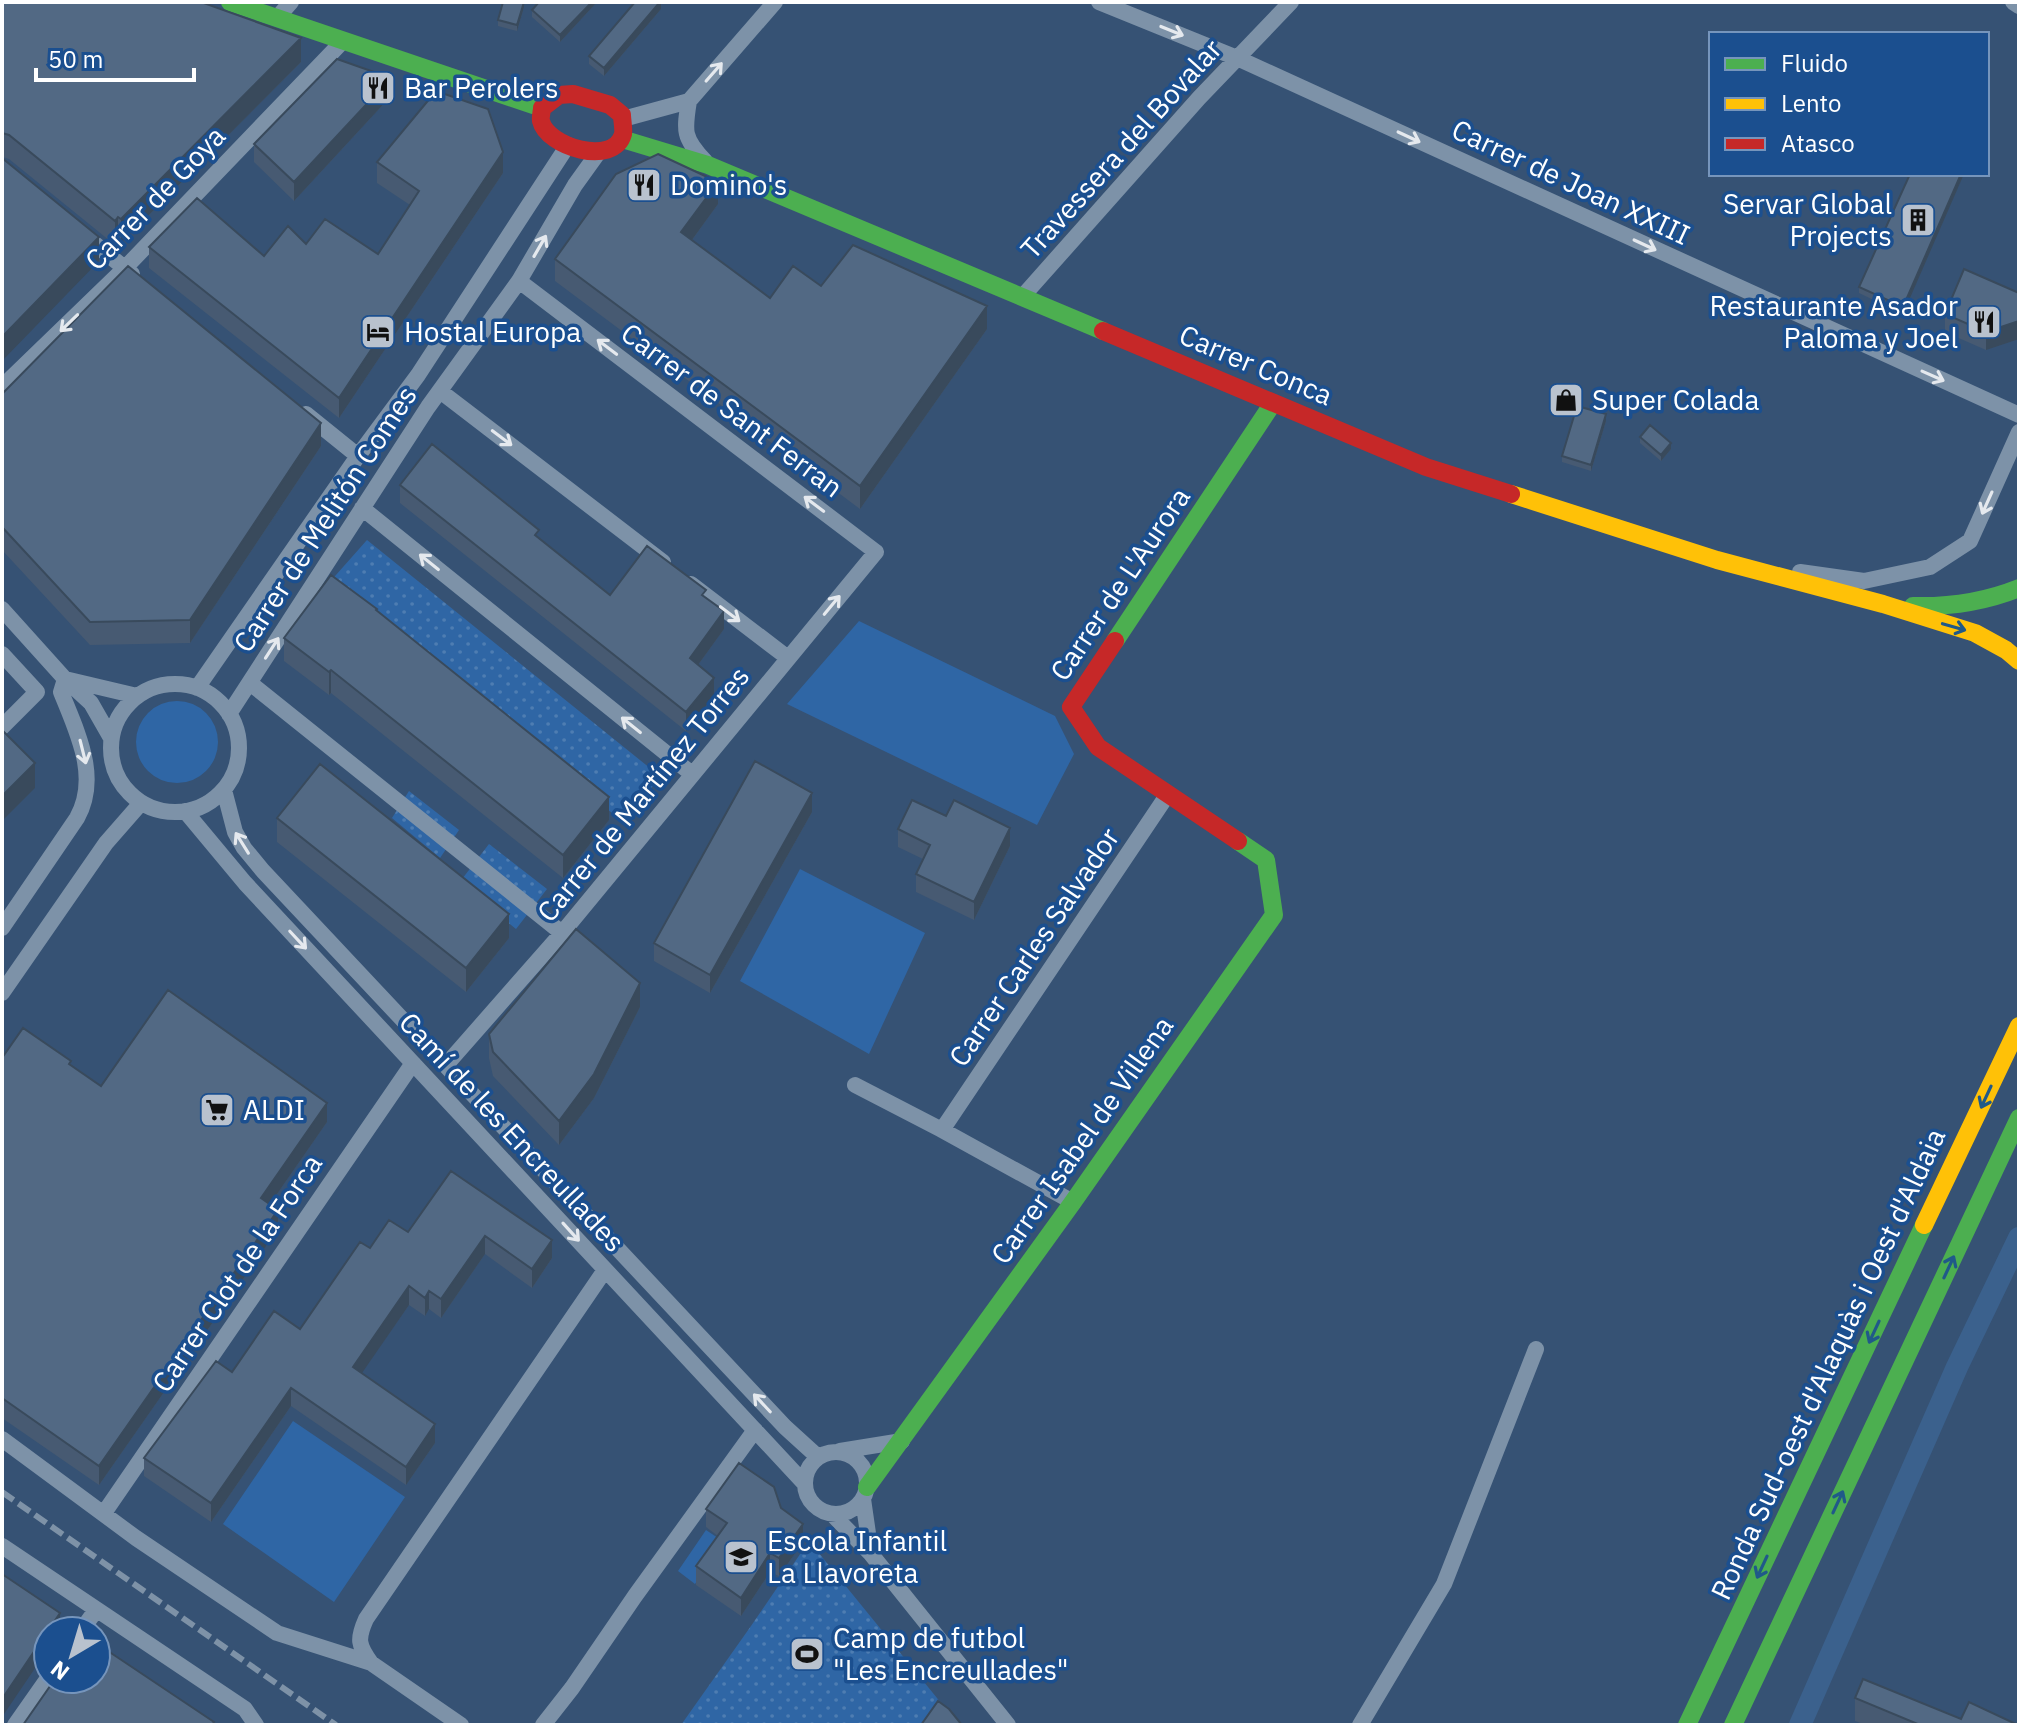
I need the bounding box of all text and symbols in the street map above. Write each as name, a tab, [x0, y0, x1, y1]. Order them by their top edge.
one-way arrow	[1159, 25, 1183, 39]
street label: Travessera del Bovalar	[1012, 31, 1229, 266]
scale bar	[36, 32, 194, 82]
legend	[1709, 32, 1989, 176]
text: 50 m	[48, 43, 103, 75]
text: Fluido	[1781, 47, 1848, 79]
one-way arrow	[705, 63, 723, 83]
restaurant icon: Bar Perolers	[359, 69, 397, 107]
place label: Bar Perolers	[404, 69, 559, 106]
text: Lento	[1781, 87, 1841, 119]
street label: Carrer de Joan XXIII	[1446, 110, 1696, 253]
street label: Carrer de Goya	[76, 118, 233, 278]
text: Atasco	[1781, 127, 1855, 159]
one-way arrow	[1396, 130, 1421, 145]
restaurant icon: Domino's	[625, 166, 663, 204]
place label: Domino's	[670, 166, 787, 203]
place label: Servar Global Projects	[1723, 185, 1892, 254]
building icon: Servar Global Projects	[1899, 201, 1937, 239]
one-way arrow	[532, 235, 548, 258]
one-way arrow	[1633, 238, 1657, 253]
place label: Restaurante Asador Paloma y Joel	[1710, 287, 1958, 356]
restaurant icon: Restaurante Asador Paloma y Joel	[1965, 303, 2003, 341]
one-way arrow	[59, 313, 79, 332]
hotel icon: Hostal Europa	[359, 313, 397, 351]
place label: Hostal Europa	[404, 313, 581, 350]
street label: Carrer de Sant Ferran	[614, 314, 851, 505]
street label: Carrer Conca	[1174, 316, 1338, 413]
one-way arrow	[596, 339, 618, 356]
one-way arrow	[1920, 370, 1945, 385]
street label: Carrer de Melitón Comes	[225, 378, 425, 659]
shop icon: Super Colada	[1547, 381, 1585, 419]
place label: Super Colada	[1592, 381, 1760, 418]
one-way arrow	[490, 430, 512, 447]
street label: Carrer de L'Aurora	[1041, 480, 1198, 688]
one-way arrow	[1978, 490, 1993, 515]
one-way arrow	[804, 496, 825, 513]
one-way arrow	[418, 553, 439, 571]
one-way arrow	[823, 595, 841, 616]
one-way arrow	[719, 605, 740, 622]
one-way arrow	[1940, 620, 1966, 635]
one-way arrow	[263, 638, 280, 660]
street label: Carrer de Martínez Torres	[528, 658, 757, 929]
one-way arrow	[621, 716, 642, 733]
one-way arrow	[76, 738, 91, 764]
street label: Carrer Carles Salvador	[940, 820, 1127, 1073]
one-way arrow	[234, 832, 250, 855]
one-way arrow	[288, 930, 307, 949]
street label: Camí de les Encreullades	[391, 1004, 633, 1259]
street label: Carrer Isabel de Villena	[982, 1009, 1181, 1271]
one-way arrow	[1978, 1085, 1993, 1109]
supermarket icon: ALDI	[198, 1091, 236, 1129]
place label: ALDI	[243, 1091, 305, 1128]
street label: Ronda Sud-oest d'Alaquàs i Oest d'Aldaia	[1702, 1122, 1953, 1606]
street label: Carrer Clot de la Forca	[143, 1147, 330, 1399]
one-way arrow	[561, 1222, 579, 1242]
one-way arrow	[1942, 1256, 1957, 1280]
one-way arrow	[1866, 1319, 1881, 1343]
one-way arrow	[754, 1393, 772, 1413]
one-way arrow	[1831, 1491, 1846, 1515]
place label: Escola Infantil La Llavoreta	[767, 1522, 947, 1591]
school or university icon: Escola Infantil La Llavoreta	[722, 1538, 760, 1576]
one-way arrow	[1754, 1554, 1769, 1578]
north arrow	[32, 1615, 112, 1695]
place label: Camp de futbol "Les Encreullades"	[833, 1619, 1069, 1688]
sports icon: Camp de futbol "Les Encreullades"	[788, 1635, 826, 1673]
text: N	[44, 1655, 75, 1687]

